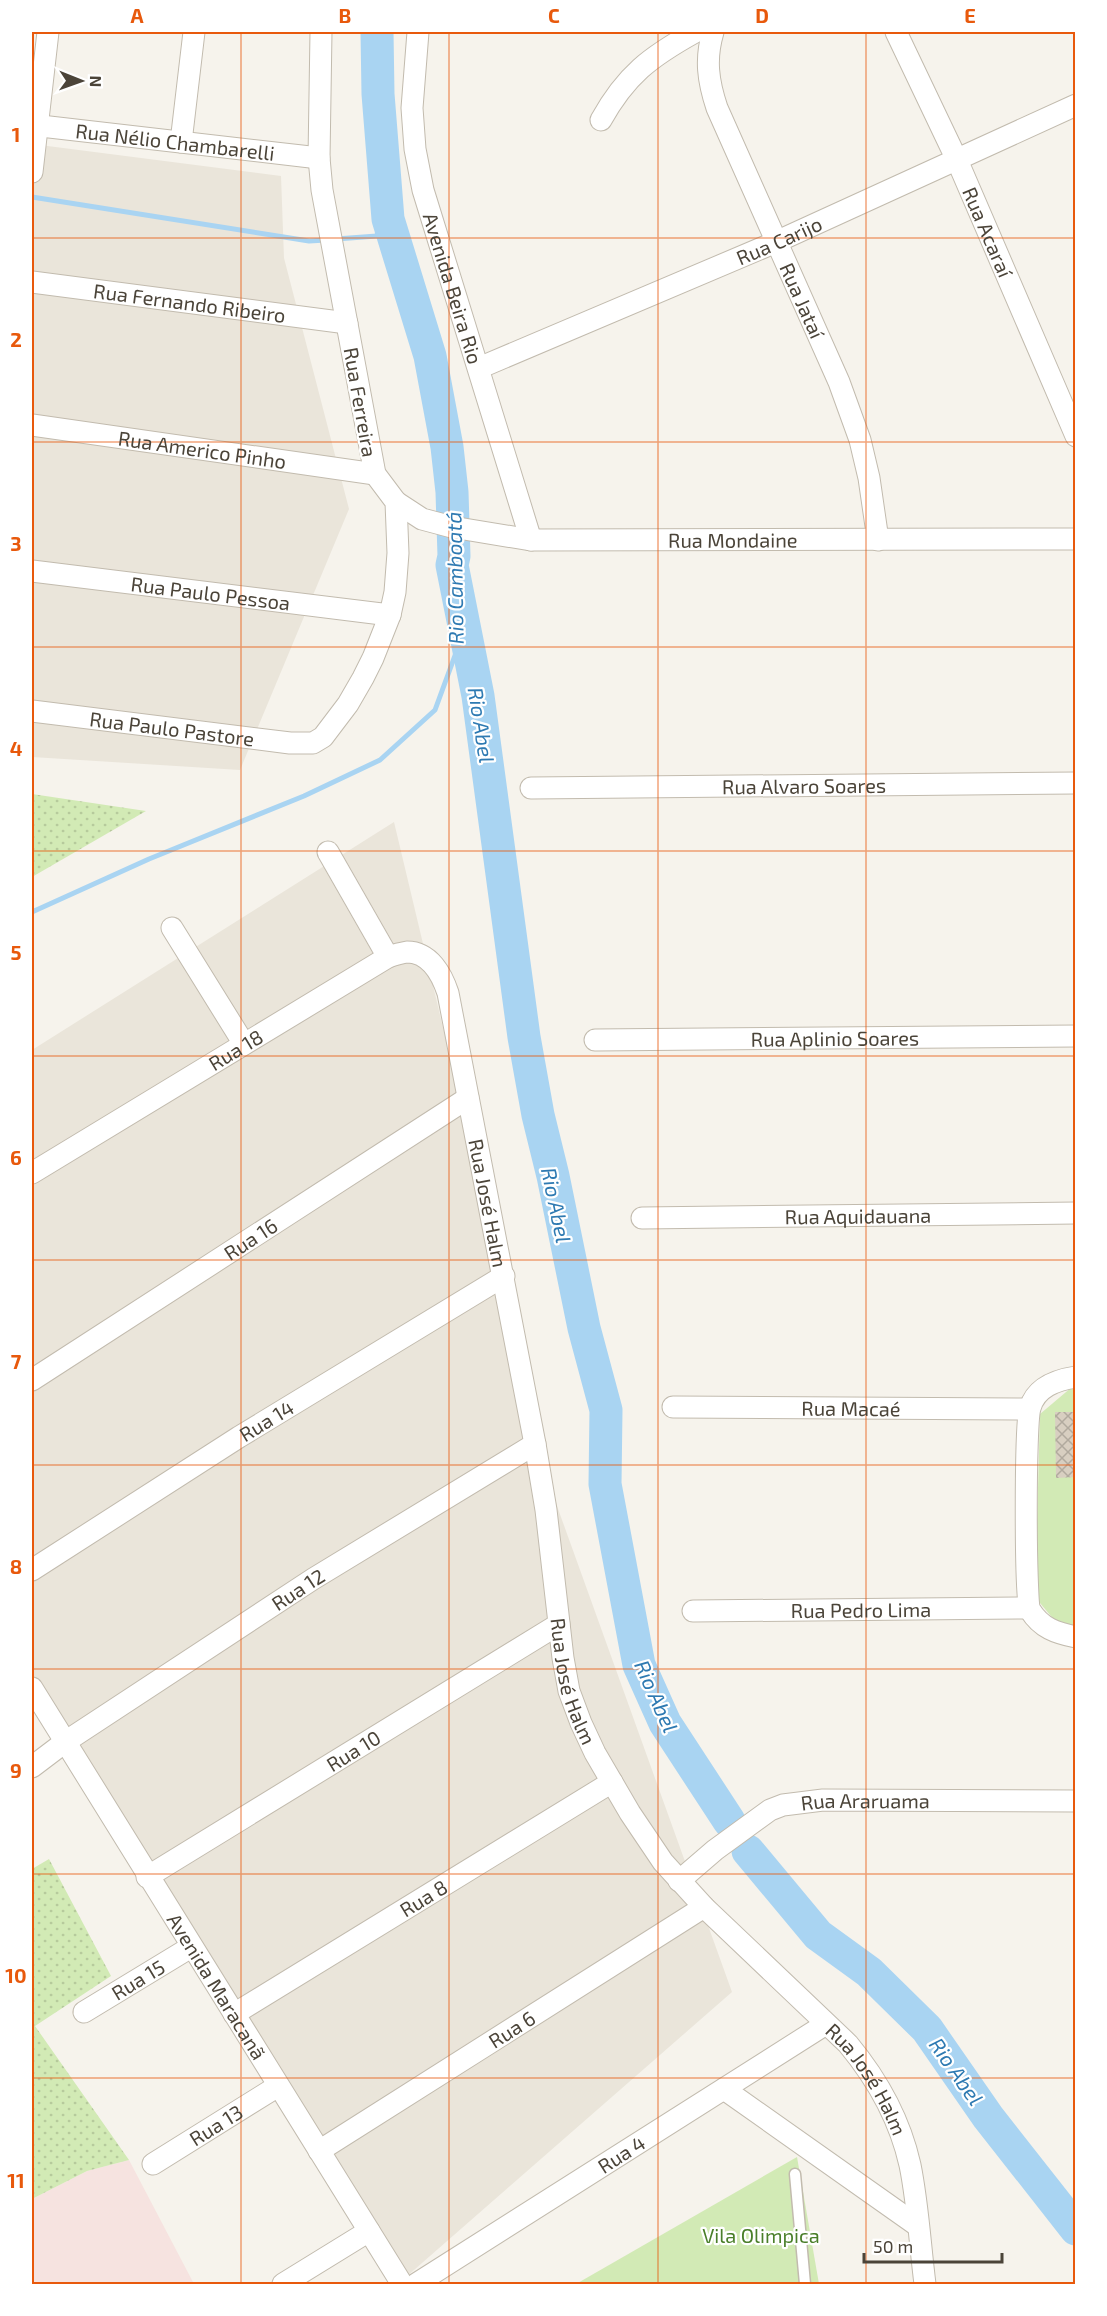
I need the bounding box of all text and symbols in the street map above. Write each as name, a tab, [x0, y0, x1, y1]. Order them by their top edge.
text: A	[130, 3, 144, 27]
text: B	[339, 3, 351, 27]
text: C	[548, 3, 560, 27]
text: D	[755, 3, 769, 27]
text: E	[964, 3, 976, 27]
north arrow	[51, 51, 111, 111]
text: N	[87, 75, 106, 87]
street label: Rua Nélio Chambarelli	[74, 118, 276, 165]
text: 1	[12, 122, 20, 146]
street label: Rua Acaraí	[958, 183, 1018, 282]
street label: Avenida Beira Rio	[419, 210, 488, 367]
street label: Rua Carijo	[733, 211, 825, 269]
street label: Rua Jataí	[775, 259, 830, 343]
street label: Rua Fernando Ribeiro	[92, 278, 287, 327]
text: 2	[10, 327, 22, 351]
street label: Rua Ferreira	[340, 345, 382, 459]
street label: Rua Americo Pinho	[117, 425, 288, 473]
water label: Rio Camboatá	[440, 511, 468, 645]
street label: Rua Mondaine	[668, 528, 798, 552]
text: 3	[10, 531, 22, 555]
street label: Rua Paulo Pessoa	[130, 571, 292, 615]
water label: Rio Abel	[464, 685, 500, 765]
street label: Rua Paulo Pastore	[88, 706, 256, 750]
text: 4	[10, 736, 23, 760]
street label: Rua Alvaro Soares	[722, 773, 886, 798]
text: 5	[10, 940, 22, 964]
street label: Rua 18	[204, 1024, 267, 1075]
street label: Rua Aplinio Soares	[751, 1025, 919, 1051]
street label: Rua José Halm	[464, 1137, 513, 1269]
text: 6	[10, 1145, 22, 1169]
water label: Rio Abel	[537, 1165, 577, 1245]
street label: Rua Aquidauana	[785, 1203, 931, 1228]
street label: Rua 16	[219, 1213, 281, 1265]
text: 7	[11, 1349, 22, 1373]
street label: Rua 14	[235, 1395, 298, 1446]
street label: Rua Macaé	[801, 1396, 901, 1420]
text: 8	[10, 1554, 22, 1578]
street label: Rua 12	[267, 1563, 329, 1615]
street label: Rua Pedro Lima	[791, 1597, 931, 1622]
street label: Rua José Halm	[546, 1616, 601, 1748]
water label: Rio Abel	[630, 1656, 684, 1736]
street label: Rua 10	[322, 1725, 385, 1776]
text: 9	[10, 1758, 22, 1782]
street label: Rua Araruama	[799, 1788, 930, 1815]
street label: Rua 8	[395, 1874, 451, 1922]
street label: Avenida Maracanã	[163, 1909, 272, 2064]
street label: Rua 15	[107, 1954, 169, 2005]
text: 10	[5, 1963, 27, 1987]
street label: Rua 6	[484, 2005, 539, 2053]
street label: Rua José Halm	[821, 2018, 912, 2138]
water label: Rio Abel	[925, 2032, 989, 2110]
street label: Rua 13	[185, 2099, 247, 2150]
street label: Rua 4	[593, 2130, 649, 2178]
text: 11	[7, 2168, 25, 2192]
park label: Vila Olimpica	[702, 2223, 820, 2247]
scale bar	[864, 2226, 1002, 2264]
text: 50 m	[873, 2235, 913, 2257]

